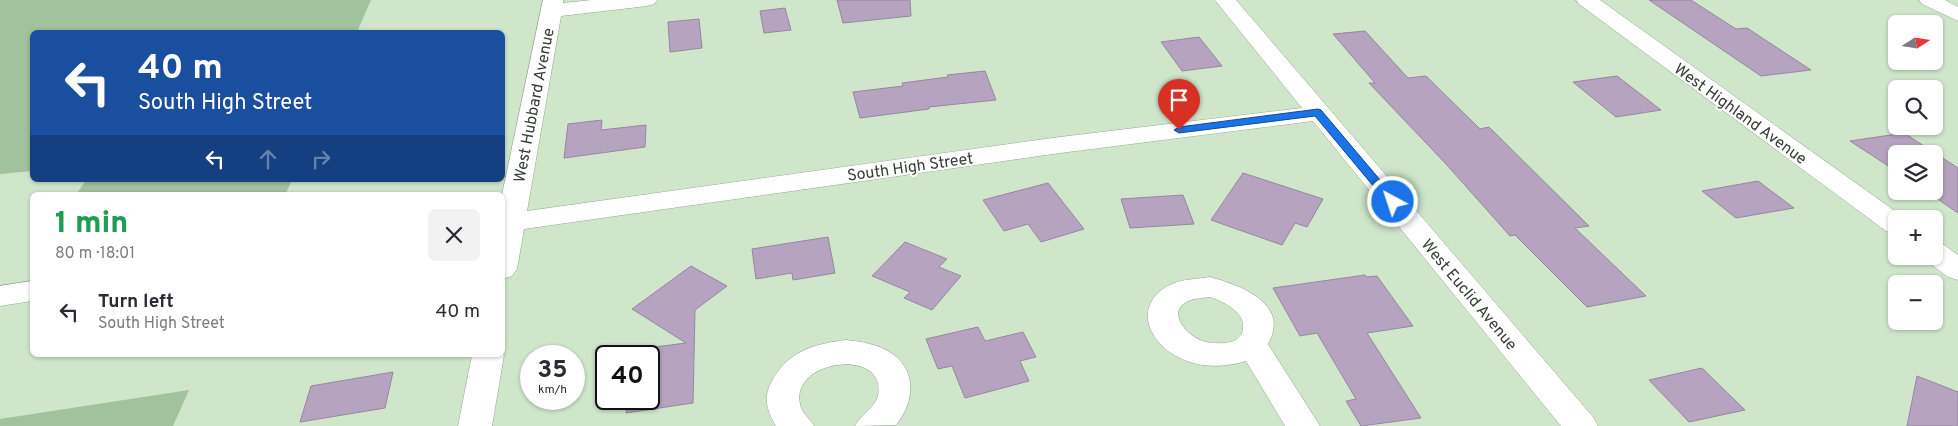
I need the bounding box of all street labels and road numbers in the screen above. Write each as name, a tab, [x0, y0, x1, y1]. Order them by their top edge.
street label: West Hubbard Avenue	[510, 26, 560, 184]
street label: West Highland Avenue	[1669, 60, 1810, 170]
street label: South High Street	[846, 149, 974, 187]
street label: West Euclid Avenue	[1416, 236, 1521, 355]

